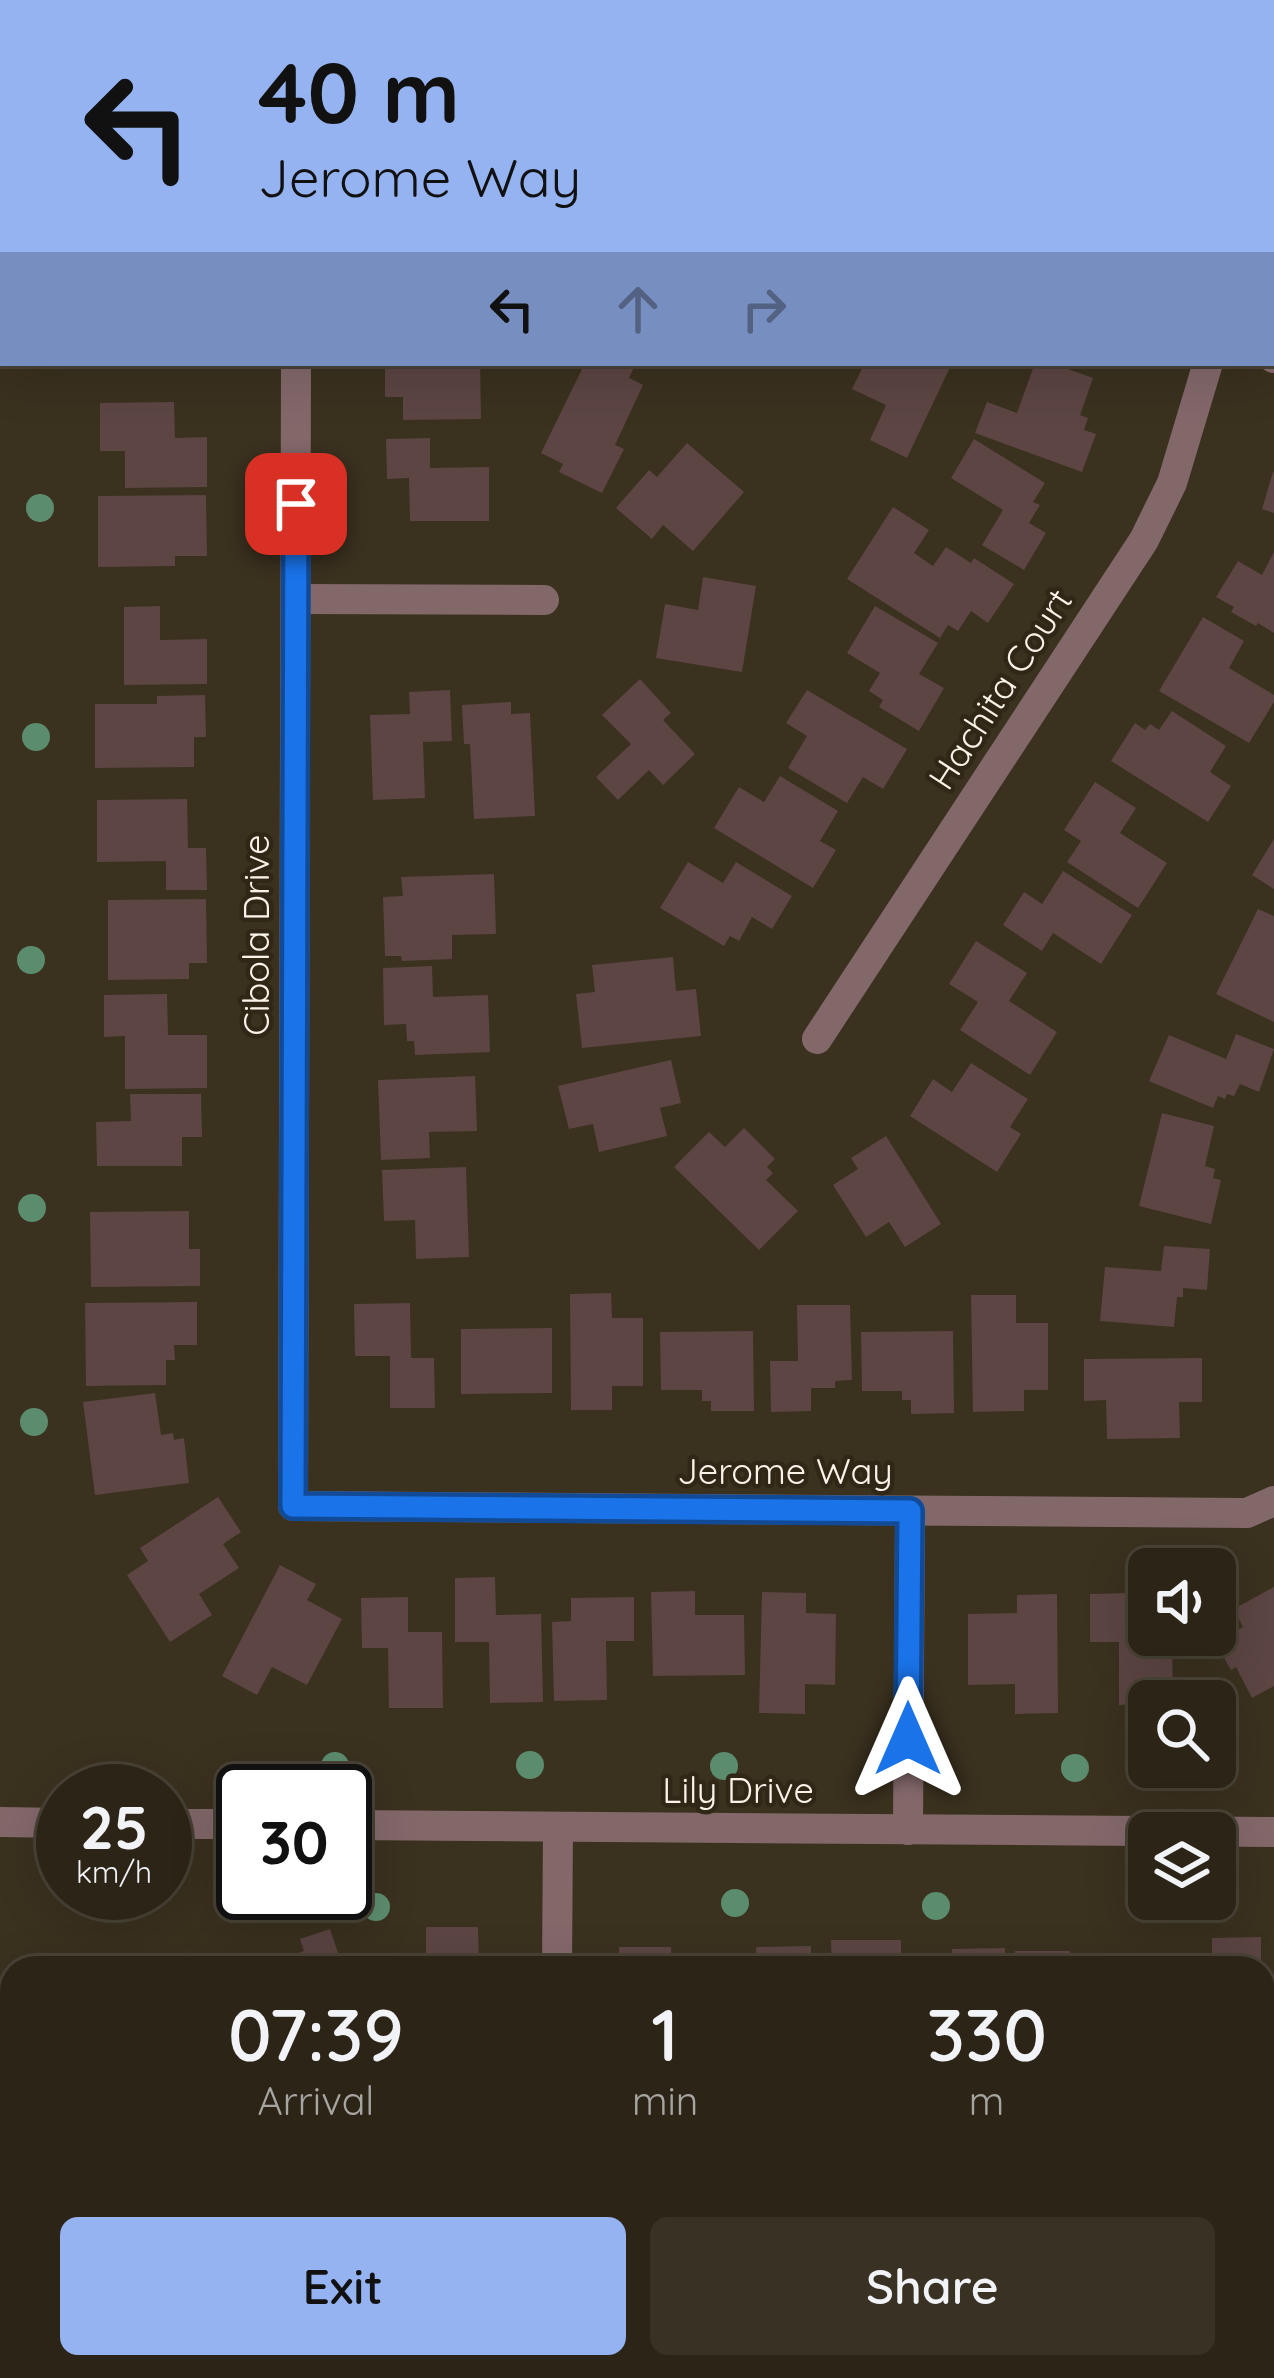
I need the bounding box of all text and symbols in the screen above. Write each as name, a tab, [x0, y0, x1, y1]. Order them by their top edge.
text: 40 m	[258, 39, 460, 144]
icon: left	[60, 48, 216, 204]
text: Jerome Way	[258, 143, 581, 211]
icon: left	[479, 276, 545, 342]
icon: ahead	[605, 276, 671, 342]
icon: right	[731, 276, 797, 342]
pin	[245, 453, 347, 555]
icon: arrive	[263, 471, 329, 537]
street label: Hachita Court	[918, 580, 1081, 798]
street label: Cibola Drive	[233, 834, 278, 1036]
street label: Jerome Way	[677, 1448, 893, 1493]
map controls	[1128, 1548, 1236, 1920]
button: sound	[1128, 1548, 1236, 1656]
position arrow	[845, 1676, 971, 1802]
button: search	[1128, 1680, 1236, 1788]
speed limit sign: 30	[216, 1764, 372, 1920]
street label: Lily Drive	[662, 1767, 814, 1812]
text: 25	[80, 1789, 148, 1864]
button: layers	[1128, 1812, 1236, 1920]
text: km/h	[76, 1853, 152, 1891]
text: 07:39	[228, 1989, 404, 2079]
text: 1	[651, 1989, 679, 2079]
text: 330	[926, 1989, 1047, 2079]
text: Arrival	[258, 2076, 374, 2125]
text: min	[632, 2076, 698, 2125]
text: m	[969, 2076, 1004, 2125]
button: Exit	[60, 2217, 626, 2355]
button: Share	[650, 2217, 1215, 2355]

